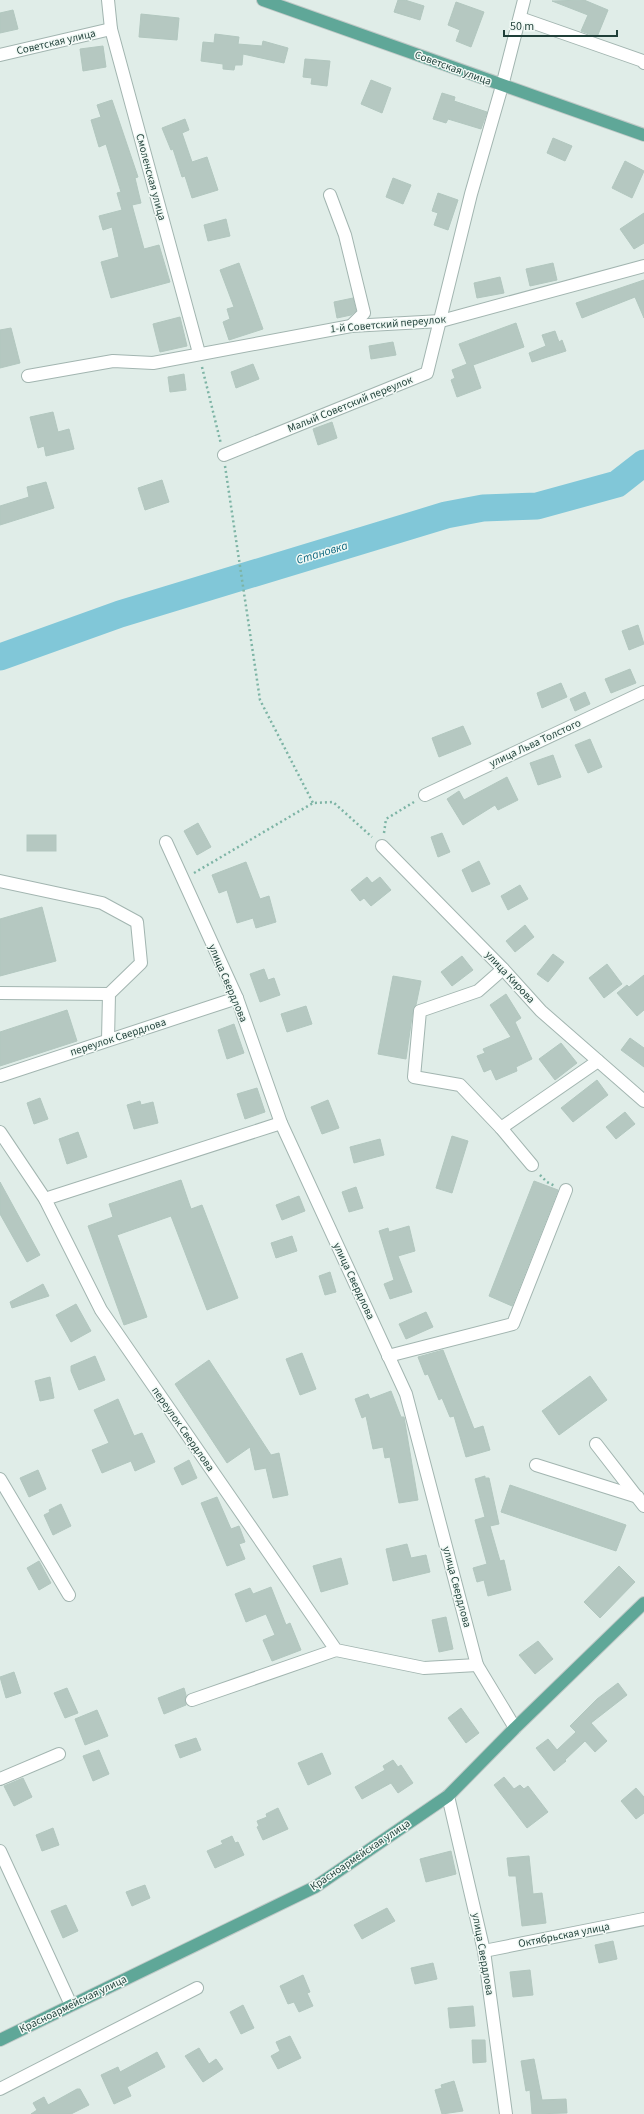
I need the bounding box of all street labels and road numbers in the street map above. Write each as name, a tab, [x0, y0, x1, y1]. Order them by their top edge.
street label: Советская улица	[15, 26, 97, 58]
street label: Советская улица	[413, 47, 493, 89]
street label: Смоленская улица	[132, 132, 170, 222]
street label: 1-й Советский переулок	[330, 311, 447, 337]
street label: Малый Советский переулок	[285, 372, 415, 436]
street label: улица Льва Толстого	[487, 715, 583, 771]
street label: улица Свердлова	[205, 942, 251, 1024]
street label: улица Кирова	[482, 947, 538, 1007]
street label: переулок Свердлова	[68, 1014, 168, 1060]
street label: улица Свердлова	[330, 1240, 378, 1322]
street label: переулок Свердлова	[148, 1384, 218, 1474]
street label: улица Свердлова	[439, 1545, 475, 1629]
street label: Красноармейская улица	[307, 1816, 413, 1894]
street label: улица Свердлова	[468, 1912, 498, 1996]
street label: Октябрьская улица	[517, 1919, 611, 1951]
street label: Красноармейская улица	[17, 1971, 129, 2037]

